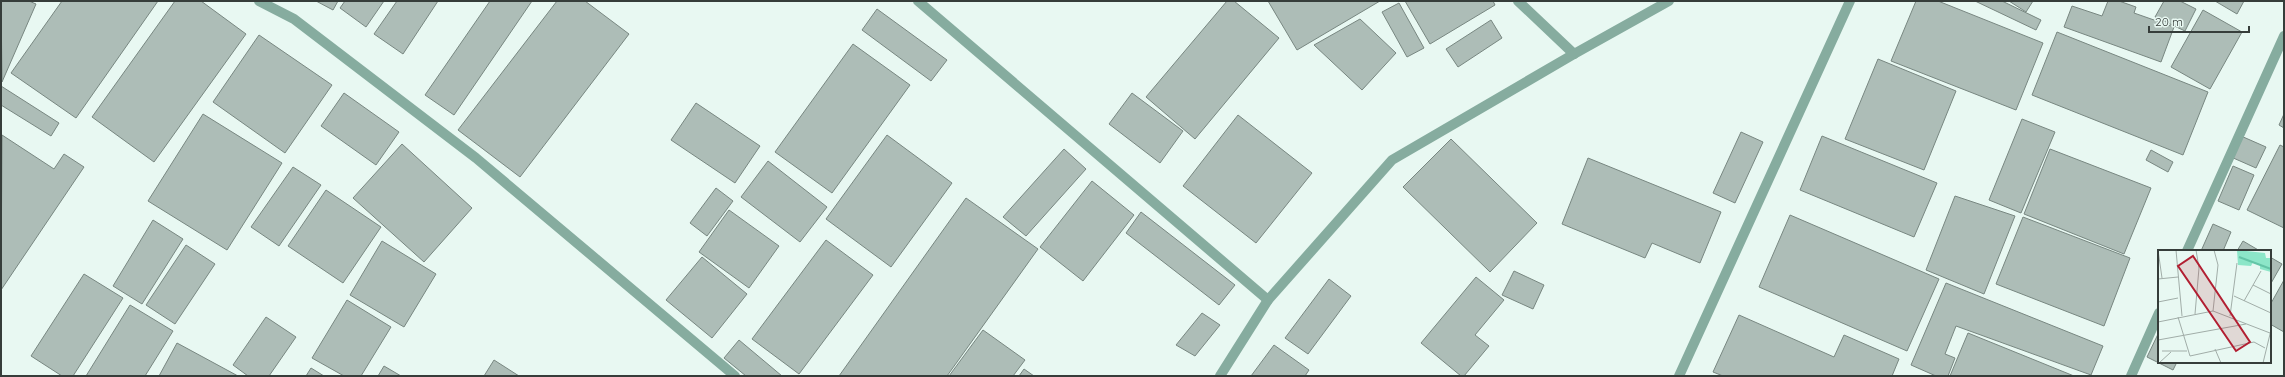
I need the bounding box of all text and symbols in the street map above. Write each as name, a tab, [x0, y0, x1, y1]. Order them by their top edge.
scale bar	[2149, 8, 2249, 34]
text: 20 m	[2155, 14, 2183, 29]
inset map	[2158, 250, 2271, 363]

